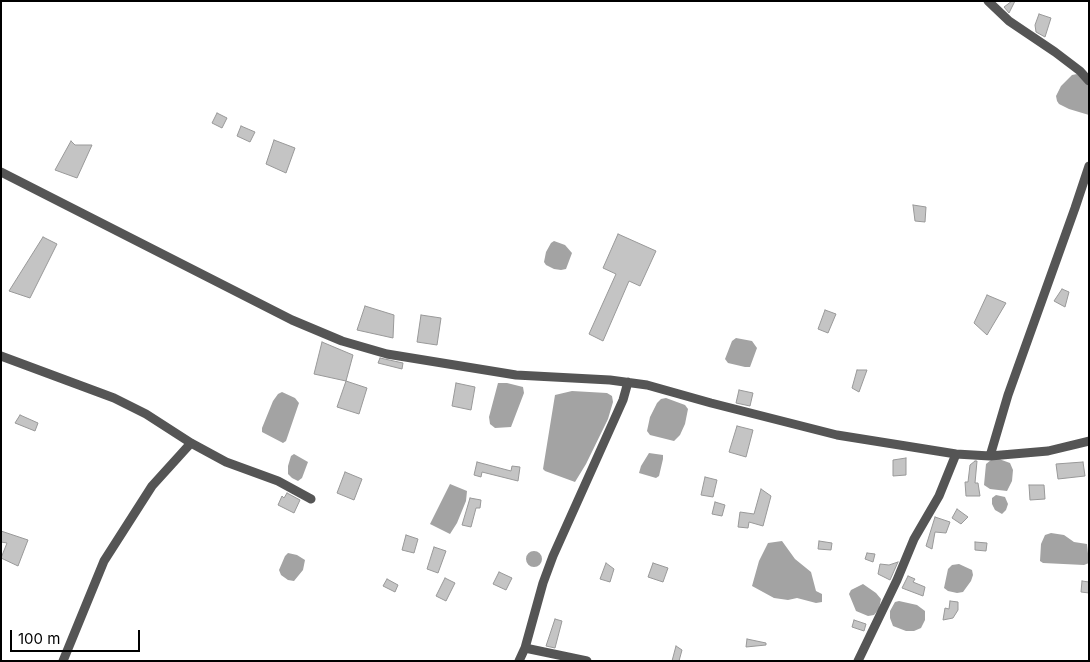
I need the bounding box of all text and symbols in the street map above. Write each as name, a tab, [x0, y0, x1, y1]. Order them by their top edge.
scale bar	[12, 620, 142, 652]
text: 100 m	[18, 629, 60, 648]

